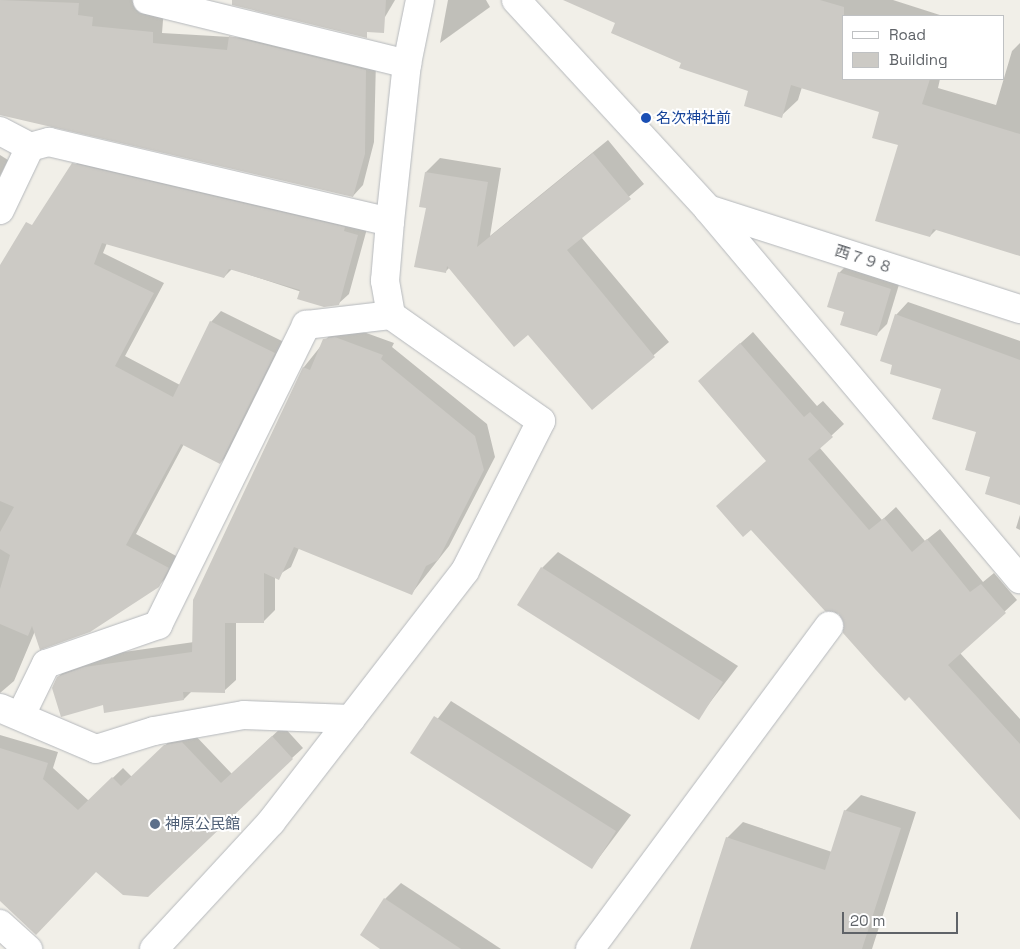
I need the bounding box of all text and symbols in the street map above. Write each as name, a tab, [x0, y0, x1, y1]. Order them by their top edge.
legend	[842, 15, 1005, 80]
text: Road	[889, 25, 926, 44]
text: Building	[889, 50, 948, 69]
place label: 名次神社前	[656, 109, 731, 127]
marker: 名次神社前	[640, 112, 652, 124]
street label: 西７９８	[833, 241, 895, 277]
place label: 神原公民館	[165, 815, 240, 833]
marker: 神原公民館	[149, 818, 161, 830]
scale bar	[845, 902, 961, 934]
text: 20 m	[850, 911, 885, 930]

